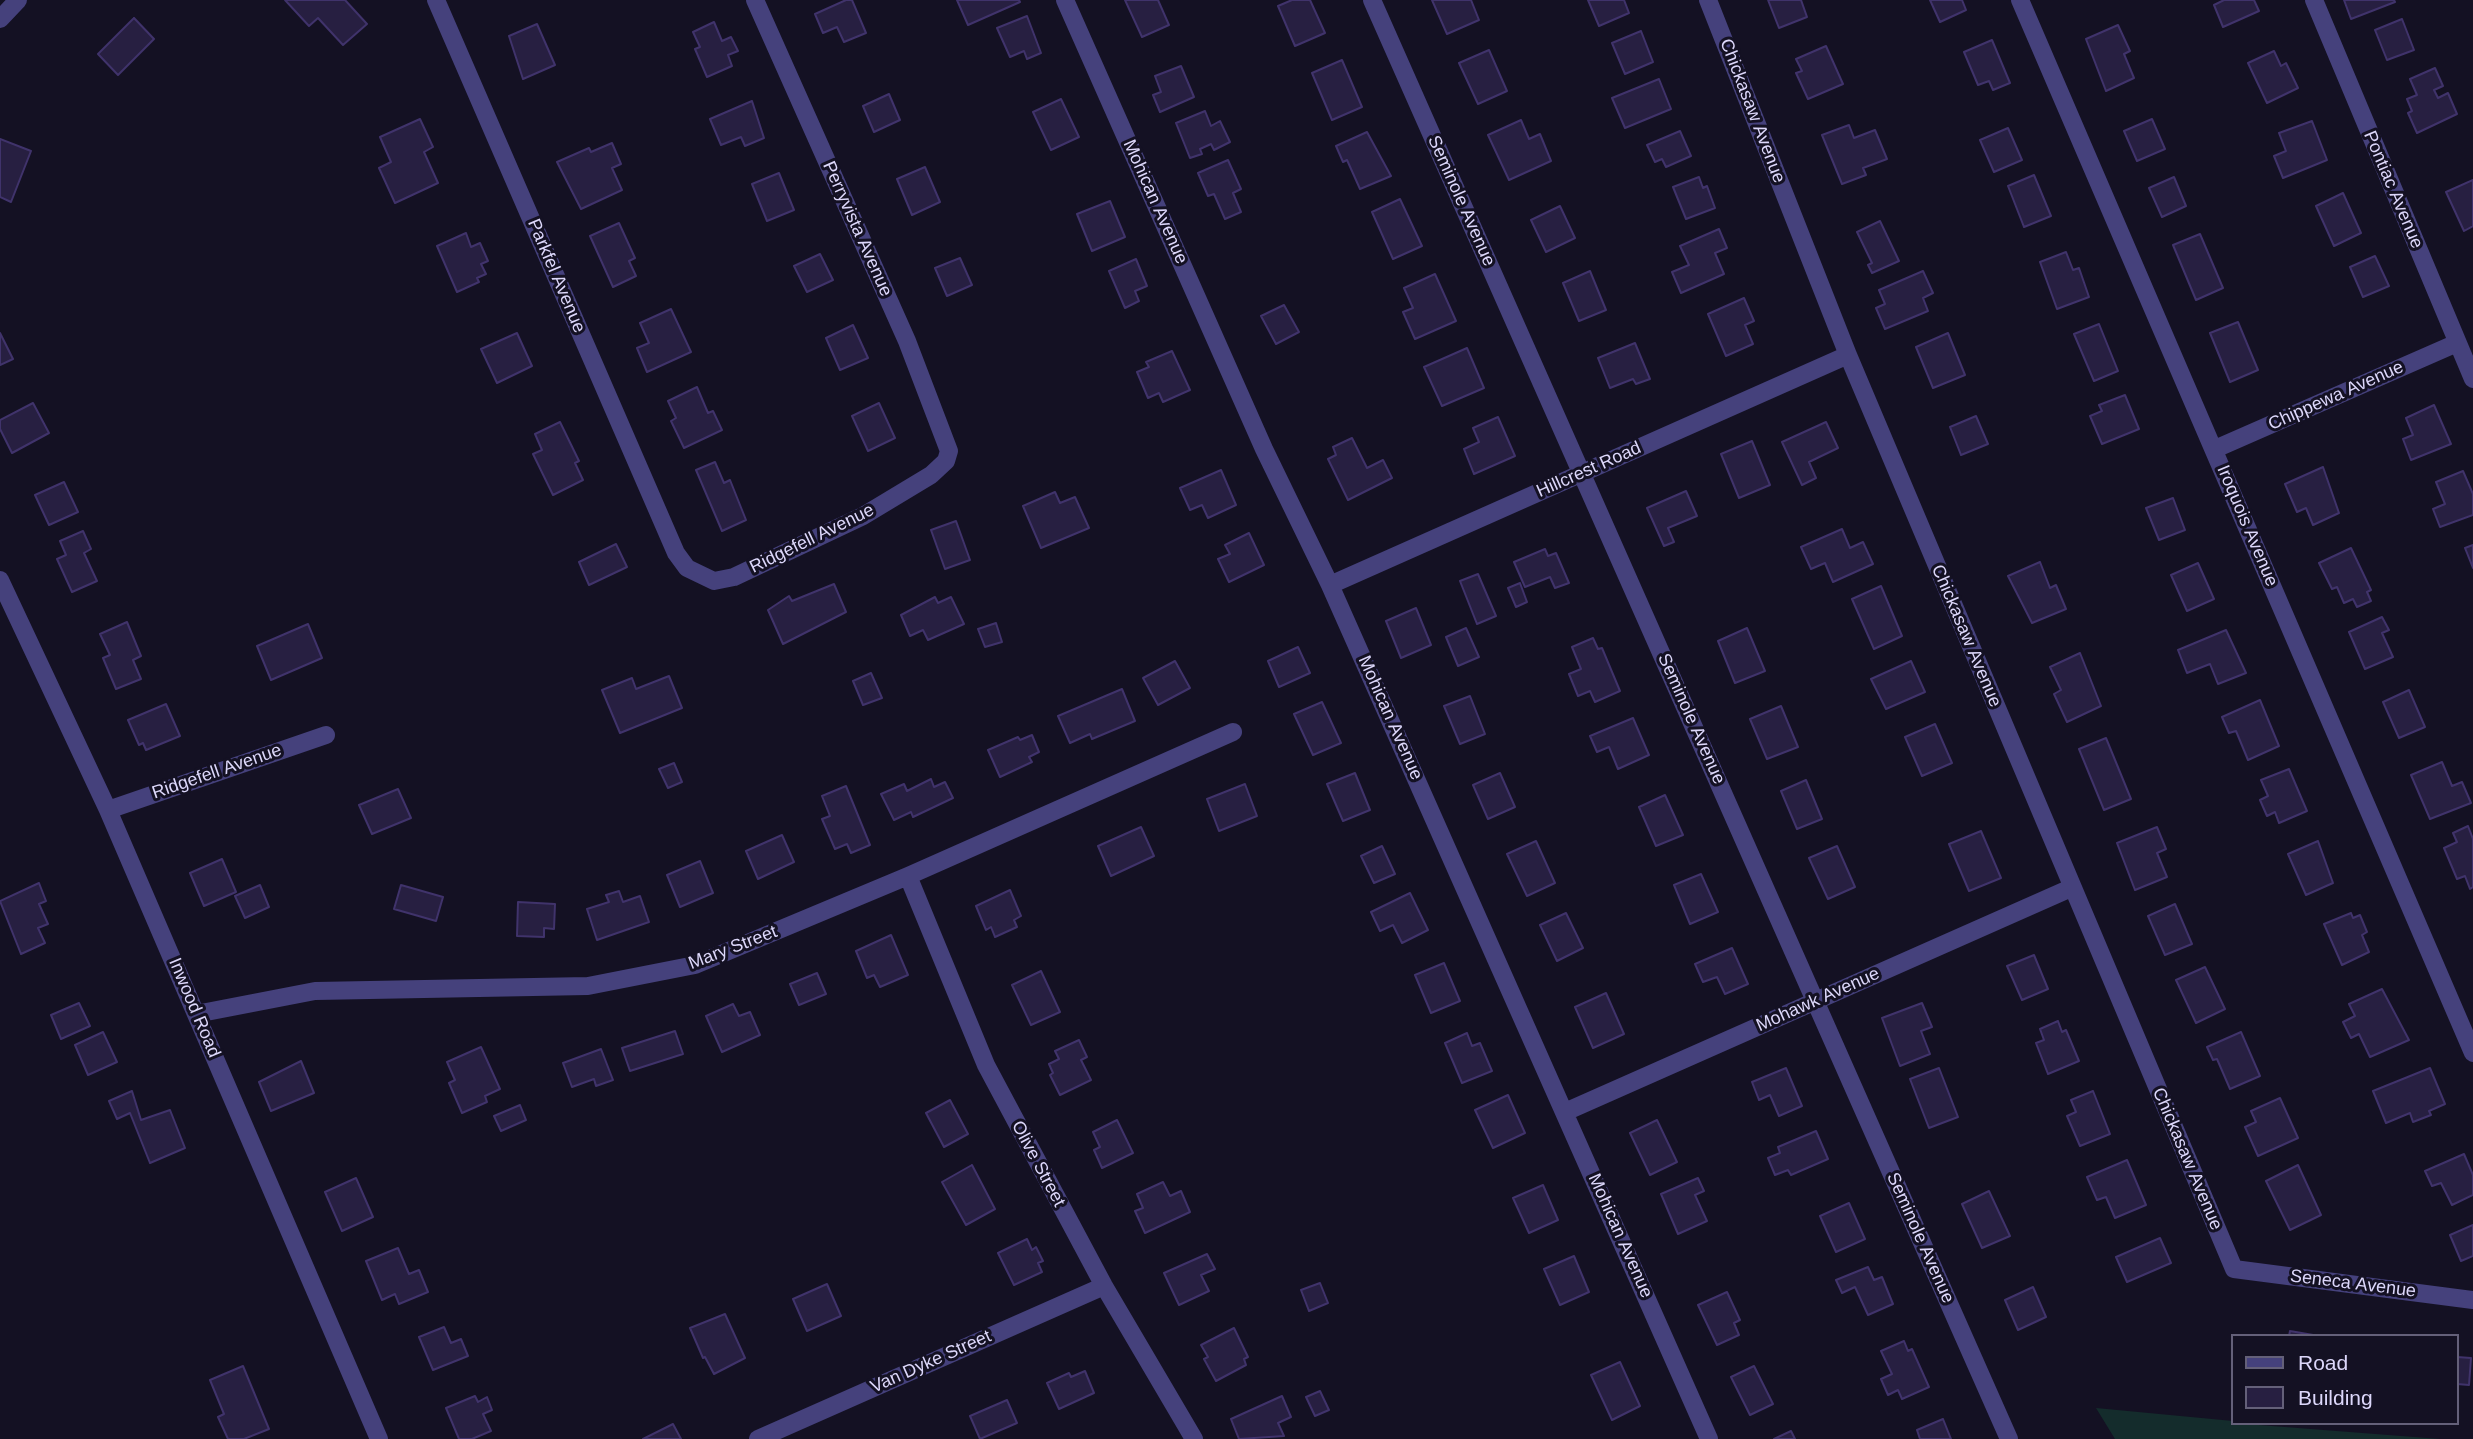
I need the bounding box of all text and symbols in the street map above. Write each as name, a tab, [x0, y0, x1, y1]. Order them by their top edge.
street label: Chickasaw Avenue	[1715, 36, 1789, 186]
street label: Pontiac Avenue	[2358, 128, 2428, 252]
street label: Seminole Avenue	[1423, 132, 1499, 270]
street label: Mohican Avenue	[1118, 137, 1192, 267]
street label: Perryvista Avenue	[817, 158, 897, 300]
street label: Parkfel Avenue	[522, 216, 590, 336]
street label: Chippewa Avenue	[2265, 356, 2407, 436]
street label: Hillcrest Road	[1533, 437, 1645, 503]
street label: Iroquois Avenue	[2212, 462, 2282, 590]
street label: Ridgefell Avenue	[746, 500, 878, 578]
street label: Chickasaw Avenue	[1926, 561, 2006, 711]
street label: Seminole Avenue	[1653, 650, 1729, 788]
street label: Mohican Avenue	[1353, 653, 1427, 783]
street label: Ridgefell Avenue	[149, 740, 285, 804]
street label: Mary Street	[686, 921, 780, 975]
street label: Inwood Road	[163, 955, 225, 1061]
street label: Mohawk Avenue	[1753, 963, 1883, 1037]
street label: Chickasaw Avenue	[2147, 1084, 2227, 1234]
street label: Olive Street	[1006, 1117, 1070, 1211]
street label: Seminole Avenue	[1882, 1169, 1958, 1307]
street label: Mohican Avenue	[1583, 1171, 1657, 1301]
street label: Seneca Avenue	[2289, 1266, 2417, 1302]
street label: Van Dyke Street	[867, 1326, 995, 1398]
legend	[2232, 1334, 2459, 1425]
text: Road	[2298, 1351, 2348, 1374]
text: Building	[2298, 1386, 2373, 1409]

